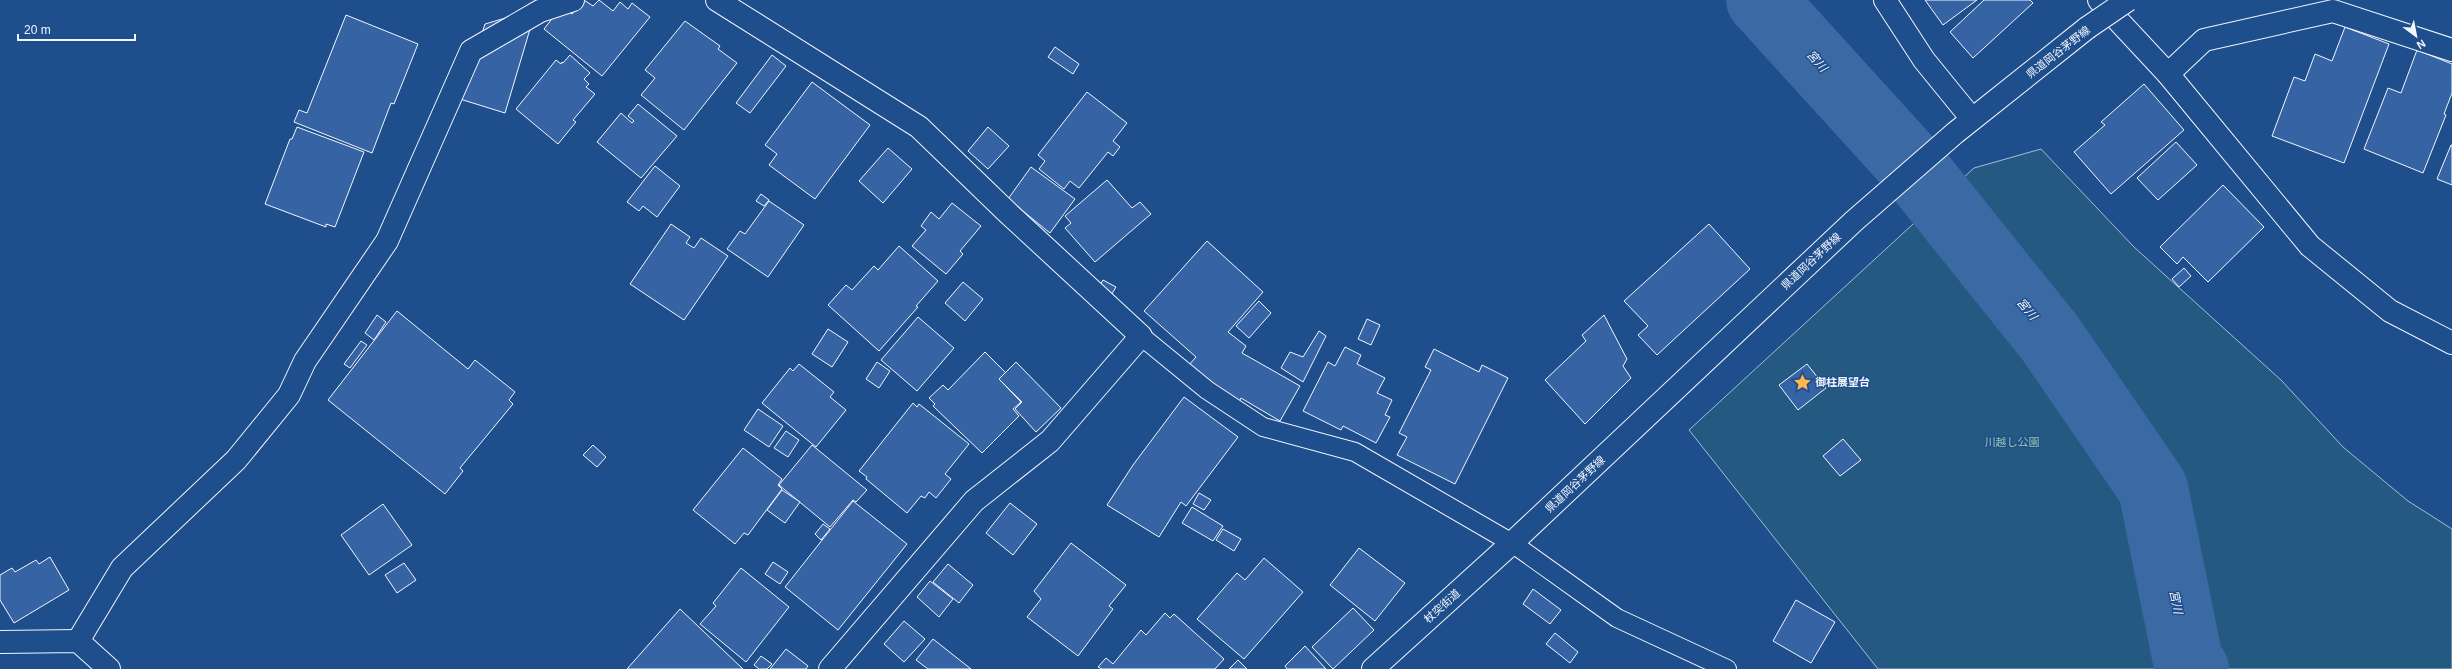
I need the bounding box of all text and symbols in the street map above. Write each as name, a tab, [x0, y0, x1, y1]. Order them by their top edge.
scale bar	[18, 16, 135, 42]
north arrow	[2396, 16, 2436, 56]
text: 20 m	[24, 23, 51, 37]
street label: 県道岡谷茅野線	[2024, 24, 2092, 80]
text: N	[2415, 37, 2428, 52]
water label: 宮川	[1804, 47, 1832, 76]
street label: 県道岡谷茅野線	[1779, 230, 1843, 292]
water label: 宮川	[2014, 295, 2041, 324]
place icon: 御柱展望台	[1792, 372, 1812, 392]
place label: 御柱展望台	[1815, 376, 1870, 388]
park label: 川越し公園	[1985, 436, 2040, 448]
street label: 県道岡谷茅野線	[1543, 453, 1607, 515]
street label: 杖突街道	[1422, 587, 1462, 625]
water label: 宮川	[2167, 589, 2186, 617]

